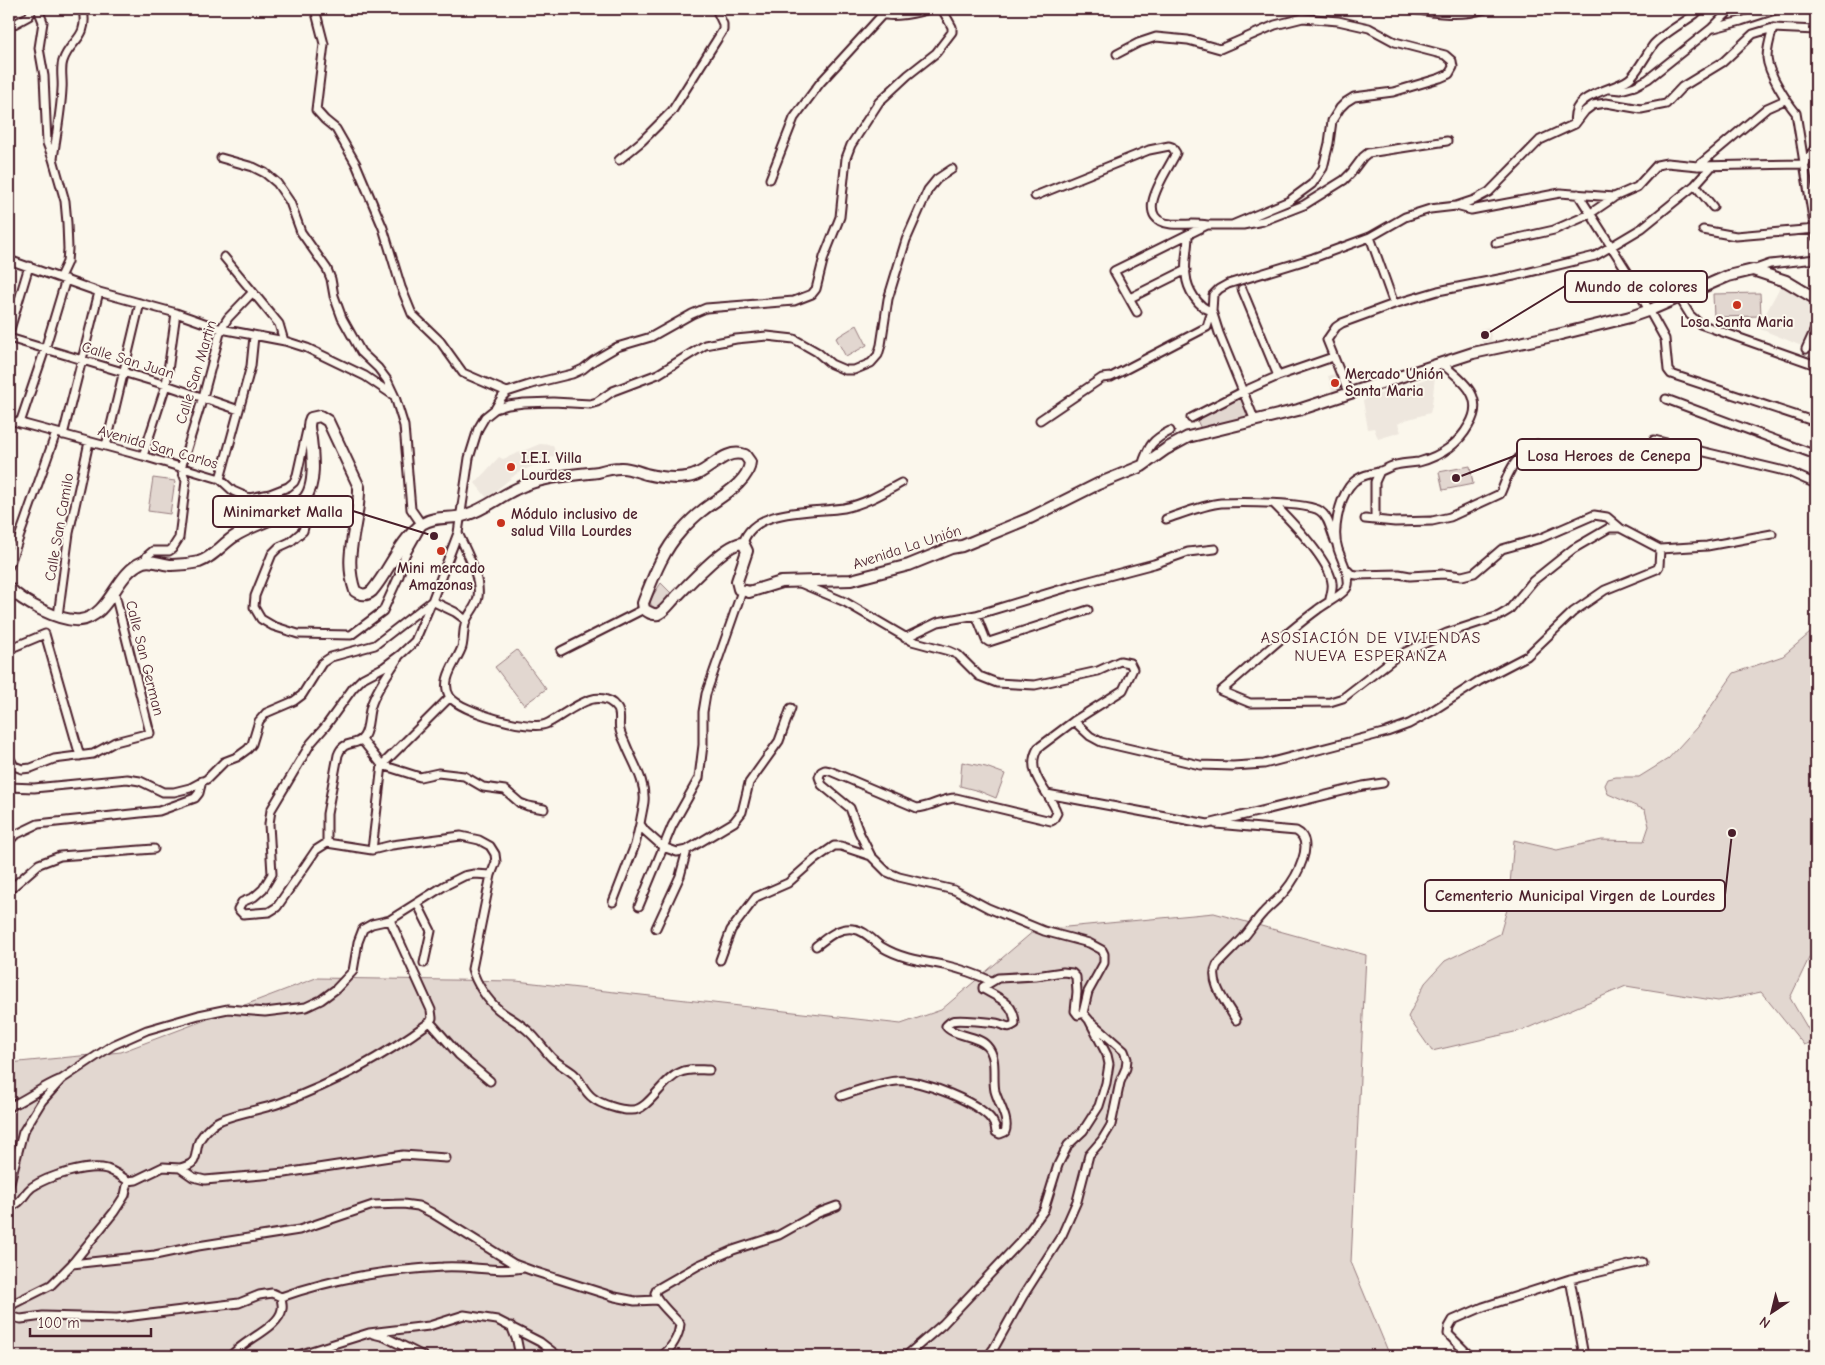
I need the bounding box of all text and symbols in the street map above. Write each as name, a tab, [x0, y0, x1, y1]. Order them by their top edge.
callout: Mundo de colores	[1565, 271, 1707, 302]
text: Mundo de colores	[1575, 278, 1697, 296]
marker: Losa Santa Maria	[1731, 299, 1743, 311]
place label: Losa Santa Maria	[1680, 313, 1794, 331]
street label: Calle San Martin	[172, 318, 220, 426]
street label: Calle San Juan	[79, 337, 177, 383]
place label: Mercado Unión Santa Maria	[1345, 365, 1443, 400]
marker: Mercado Unión Santa Maria	[1329, 377, 1341, 389]
street label: Avenida San Carlos	[96, 421, 220, 473]
callout: Losa Heroes de Cenepa	[1517, 439, 1701, 470]
text: Losa Heroes de Cenepa	[1527, 447, 1691, 465]
place label: I.E.I. Villa Lourdes	[521, 449, 582, 484]
marker: I.E.I. Villa Lourdes	[505, 461, 517, 473]
street label: Calle San Camilo	[41, 472, 77, 582]
callout: Minimarket Malla	[213, 496, 353, 527]
text: Minimarket Malla	[223, 503, 343, 521]
place label: Módulo inclusivo de salud Villa Lourdes	[511, 505, 638, 540]
marker: Módulo inclusivo de salud Villa Lourdes	[495, 517, 507, 529]
street label: Avenida La Unión	[851, 521, 963, 573]
marker: Mini mercado Amazonas	[435, 545, 447, 557]
place label: Mini mercado Amazonas	[397, 559, 485, 594]
street label: Calle San German	[122, 599, 168, 717]
district label: ASOSIACIÓN DE VIVIENDAS NUEVA ESPERANZA	[1261, 628, 1481, 665]
callout: Cementerio Municipal Virgen de Lourdes	[1425, 880, 1725, 911]
text: Cementerio Municipal Virgen de Lourdes	[1435, 887, 1715, 905]
north arrow	[1748, 1288, 1798, 1338]
scale bar	[30, 1305, 151, 1337]
text: N	[1756, 1313, 1773, 1332]
text: 100 m	[38, 1314, 80, 1332]

